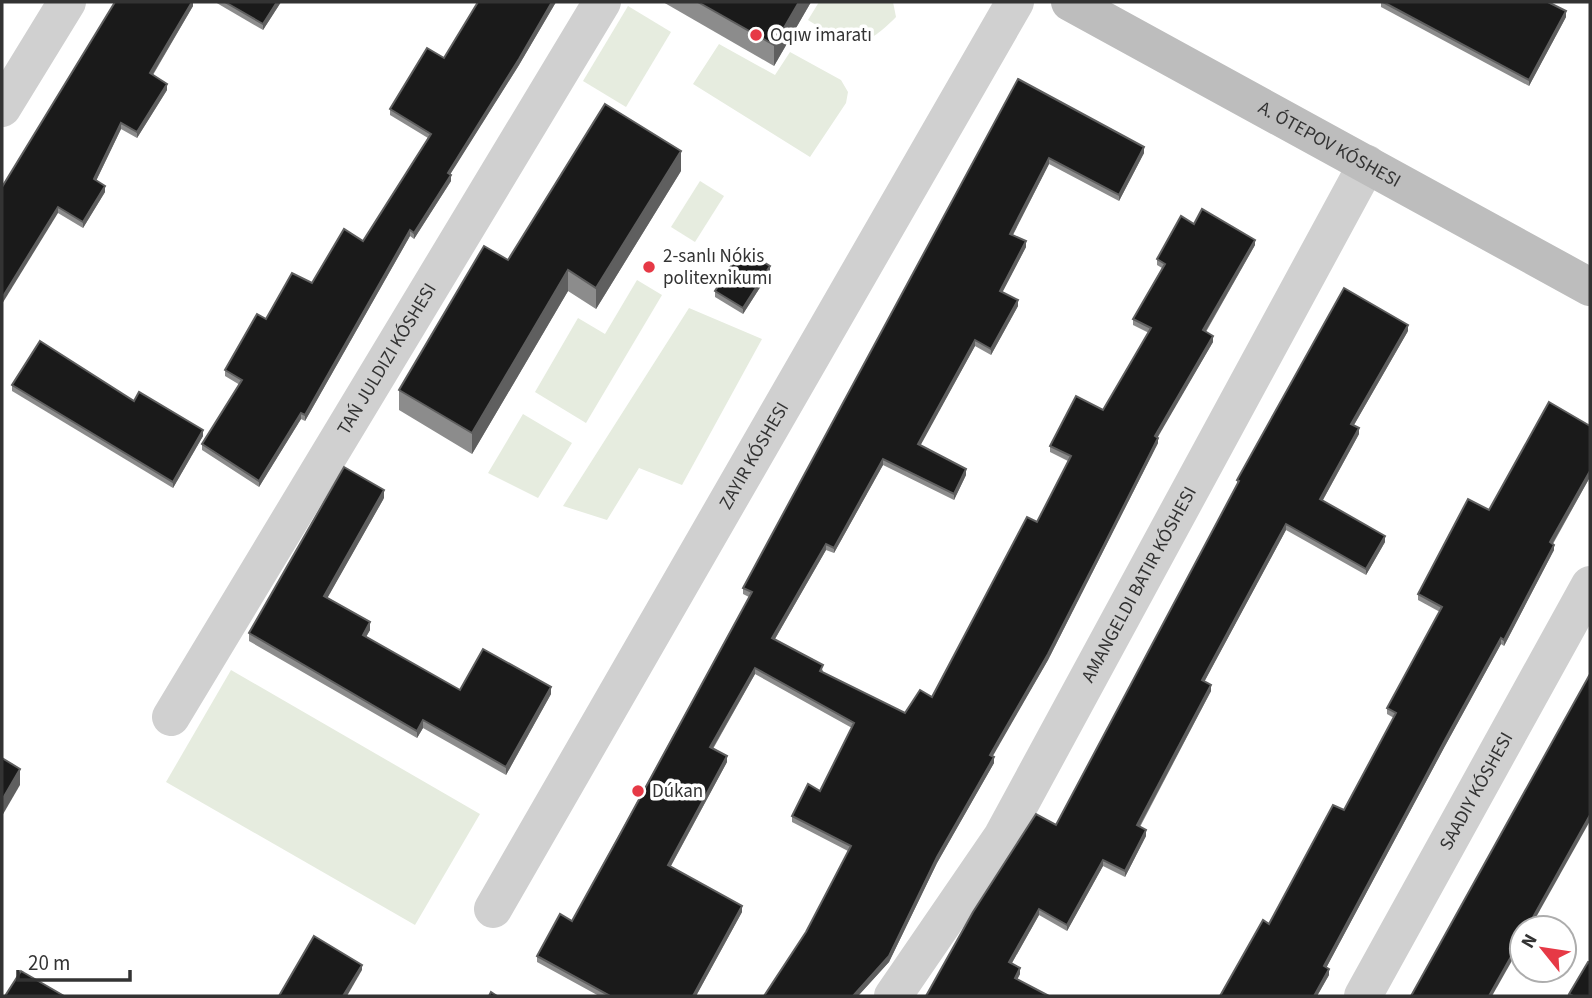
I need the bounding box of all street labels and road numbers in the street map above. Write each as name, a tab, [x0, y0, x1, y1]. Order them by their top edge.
street label: A. ÓTEPOV KÓSHESI	[1253, 94, 1406, 194]
street label: TAŃ JULDIZI KÓSHESI	[331, 278, 443, 440]
street label: ZAYIR KÓSHESI	[712, 397, 795, 514]
street label: AMANGELDI BATIR KÓSHESI	[1075, 482, 1203, 687]
street label: SAADIY KÓSHESI	[1433, 727, 1520, 855]

